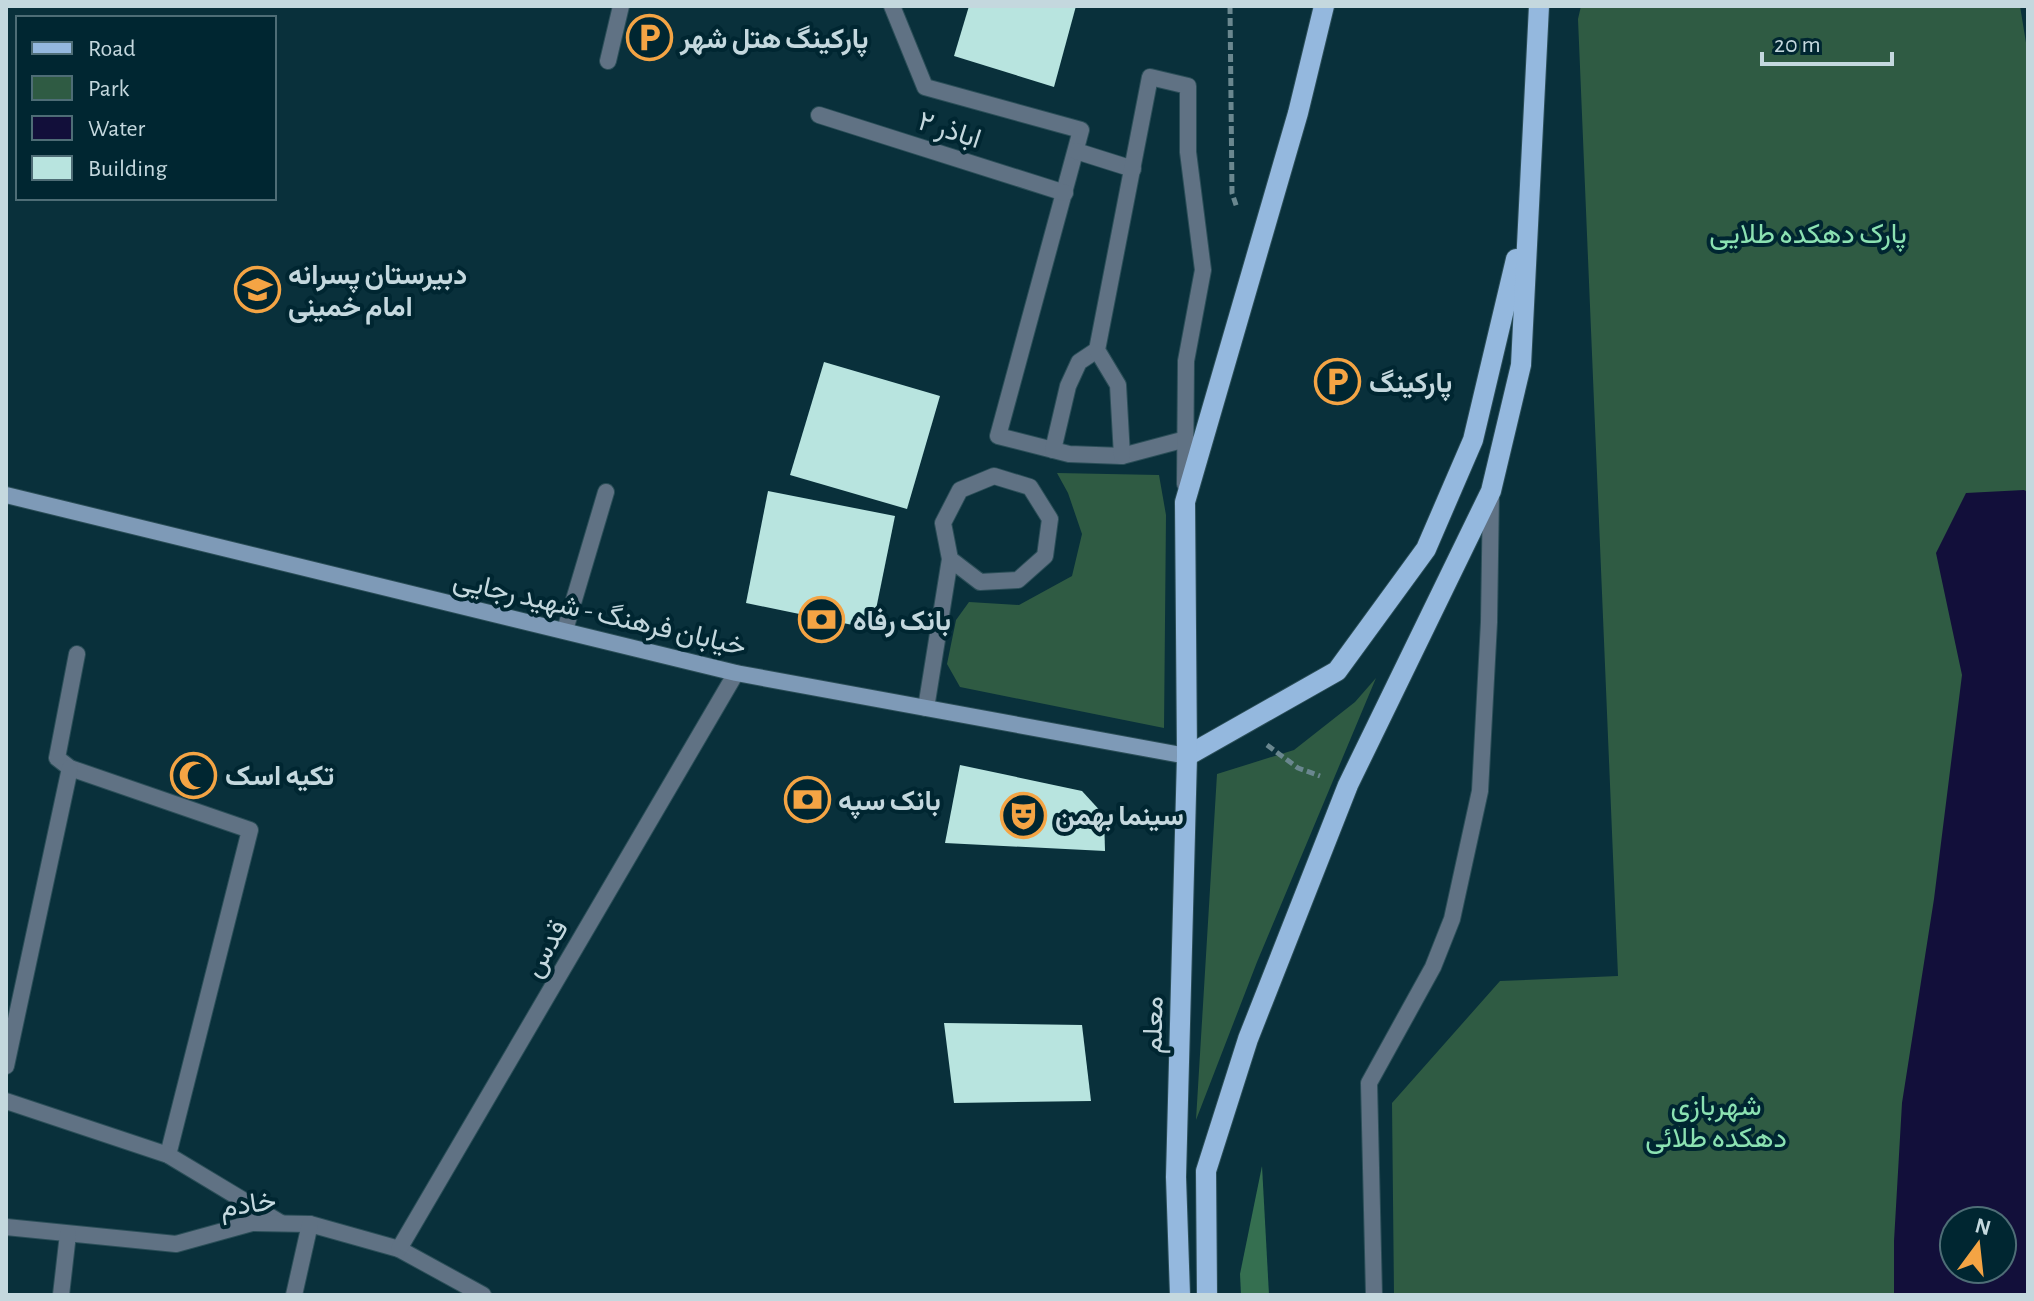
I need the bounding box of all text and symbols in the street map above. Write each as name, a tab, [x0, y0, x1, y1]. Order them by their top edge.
parking icon: پارکینگ هتل شهر	[625, 14, 673, 62]
legend	[16, 16, 276, 200]
scale bar	[1762, 16, 1892, 66]
place label: پارکینگ هتل شهر	[679, 25, 869, 58]
text: 20 m	[1774, 33, 1821, 57]
text: Road	[88, 37, 136, 61]
text: Park	[88, 77, 129, 101]
street label: اباذر ۲	[914, 108, 984, 156]
text: Water	[88, 117, 146, 141]
text: Building	[88, 157, 167, 181]
park label: پارک دهکده طلایی	[1709, 221, 1907, 252]
place label: دبیرستان پسرانه امام خمینی	[288, 262, 467, 325]
school or university icon: دبیرستان پسرانه امام خمینی	[233, 266, 281, 314]
parking icon: پارکینگ	[1314, 358, 1362, 406]
place label: پارکینگ	[1369, 369, 1452, 402]
street label: خیابان فرهنگ - شهید رجایی	[450, 566, 749, 663]
bank icon: بانک رفاه	[798, 596, 846, 644]
place label: بانک رفاه	[853, 608, 951, 638]
mosque icon: تکیه اسک	[170, 751, 218, 799]
place label: تکیه اسک	[225, 763, 334, 792]
bank icon: بانک سپه	[783, 776, 831, 824]
place label: بانک سپه	[838, 788, 941, 820]
theatre icon: سینما بهمن	[1000, 791, 1048, 839]
place label: سینما بهمن	[1055, 803, 1184, 833]
street label: قدس	[519, 916, 575, 983]
street label: معلم	[1139, 996, 1171, 1054]
park label: شهربازی دهکده طلائی	[1645, 1093, 1787, 1154]
street label: خادم	[219, 1187, 278, 1226]
north arrow	[1938, 1205, 2018, 1285]
text: N	[1973, 1214, 1993, 1239]

